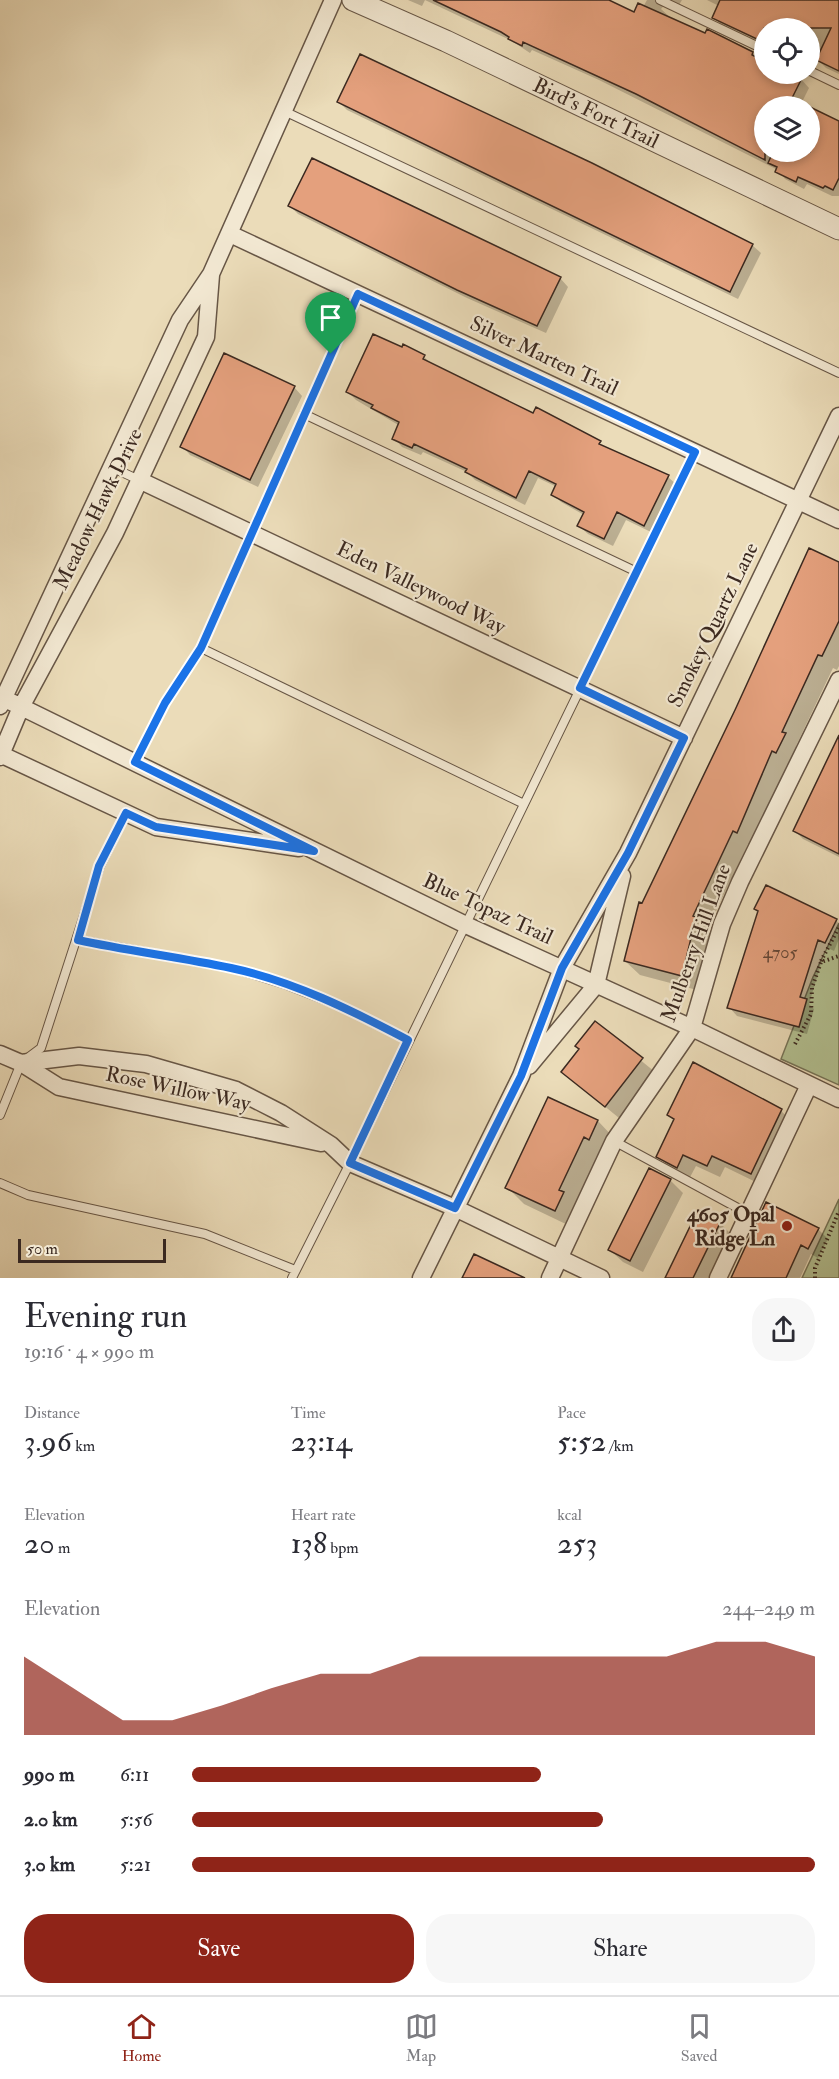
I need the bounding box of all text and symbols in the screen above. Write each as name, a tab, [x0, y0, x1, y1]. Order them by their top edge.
map controls	[754, 18, 820, 162]
button: locate	[754, 18, 820, 84]
street label: Bird's Fort Trail	[529, 71, 664, 155]
button: layers	[754, 96, 820, 162]
pin	[305, 292, 356, 354]
icon: arrive	[314, 301, 347, 334]
street label: Silver Marten Trail	[466, 310, 623, 402]
street label: Meadow Hawk Drive	[47, 424, 149, 594]
street label: Eden Valleywood Way	[332, 535, 511, 641]
street label: Smokey Quartz Lane	[661, 538, 765, 712]
street label: Mulberry Hill Lane	[655, 860, 737, 1026]
street label: Blue Topaz Trail	[419, 867, 558, 951]
house number: 4705	[763, 941, 797, 964]
street label: Rose Willow Way	[103, 1060, 254, 1118]
place label: 4605 Opal Ridge Ln	[686, 1201, 776, 1252]
marker: 4605 Opal Ridge Ln	[780, 1219, 794, 1233]
scale bar	[18, 1236, 166, 1264]
text: 50 m	[27, 1239, 58, 1259]
text: Evening run	[24, 1296, 187, 1337]
button: share	[752, 1298, 815, 1361]
text: 19:16 · 4 × 990 m	[24, 1339, 154, 1364]
text: Distance	[24, 1403, 80, 1423]
text: Time	[291, 1403, 326, 1423]
text: Pace	[557, 1403, 586, 1423]
text: 3.96	[24, 1423, 72, 1460]
text: 23:14	[291, 1423, 352, 1460]
text: 5:52	[557, 1423, 606, 1460]
text: km	[72, 1436, 95, 1456]
text: /km	[606, 1436, 634, 1456]
text: Elevation	[24, 1505, 85, 1525]
text: Heart rate	[291, 1505, 356, 1525]
text: kcal	[557, 1505, 582, 1525]
text: 20	[24, 1525, 55, 1562]
text: 138	[291, 1525, 327, 1562]
text: 253	[557, 1525, 597, 1562]
text: m	[55, 1538, 70, 1558]
text: bpm	[327, 1538, 359, 1558]
text: Elevation	[24, 1596, 100, 1621]
text: 244–249 m	[722, 1596, 815, 1621]
text: 990 m	[24, 1762, 74, 1787]
text: 6:11	[120, 1762, 149, 1787]
text: 2.0 km	[24, 1807, 78, 1832]
text: 5:56	[120, 1807, 153, 1832]
text: 3.0 km	[24, 1852, 75, 1877]
text: 5:21	[120, 1852, 151, 1877]
button: Save	[24, 1914, 414, 1983]
button: Share	[426, 1914, 815, 1983]
tab: Home	[122, 2010, 161, 2066]
tab: Map	[405, 2010, 438, 2066]
tab: Saved	[681, 2010, 717, 2066]

